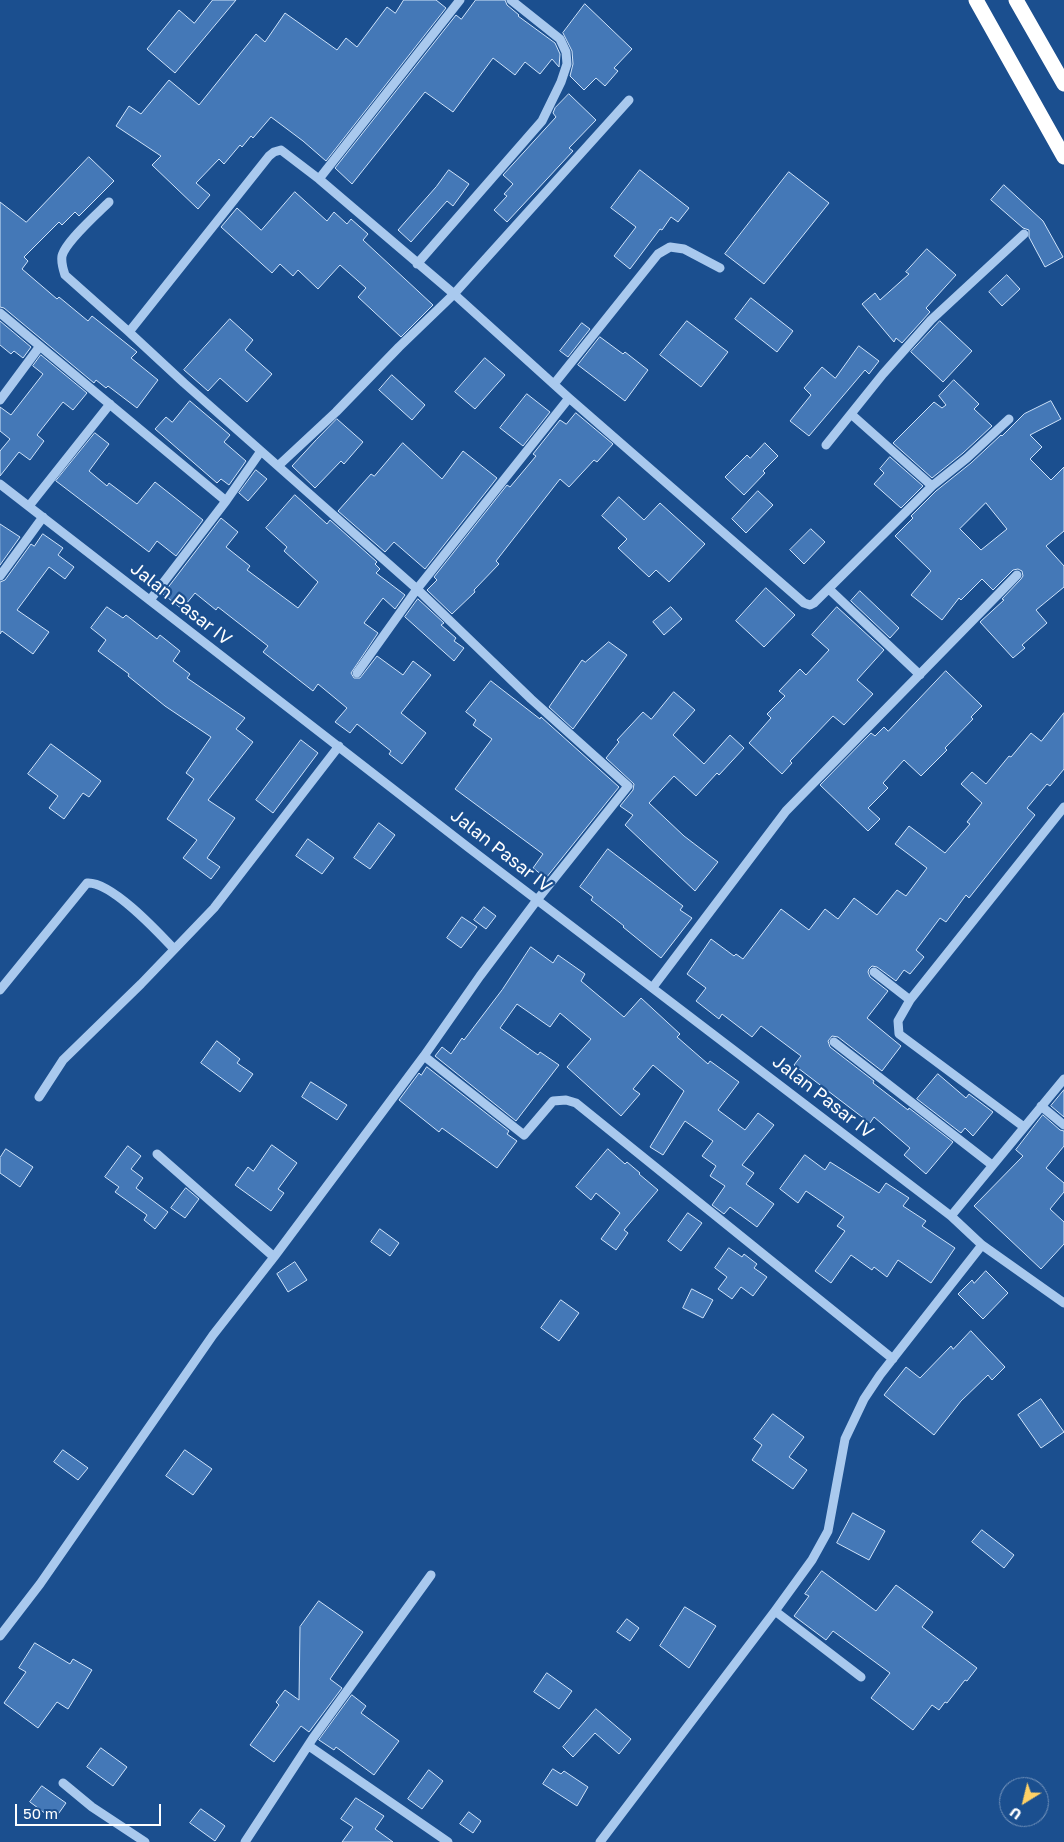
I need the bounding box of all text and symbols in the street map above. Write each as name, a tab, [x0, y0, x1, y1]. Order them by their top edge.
street label: Jalan Pasar IV	[126, 558, 236, 650]
street label: Jalan Pasar IV	[446, 805, 556, 897]
street label: Jalan Pasar IV	[768, 1051, 878, 1143]
north arrow	[999, 1777, 1049, 1827]
scale bar	[18, 1794, 164, 1826]
text: 50 m	[23, 1804, 58, 1822]
text: U	[1006, 1804, 1025, 1824]

